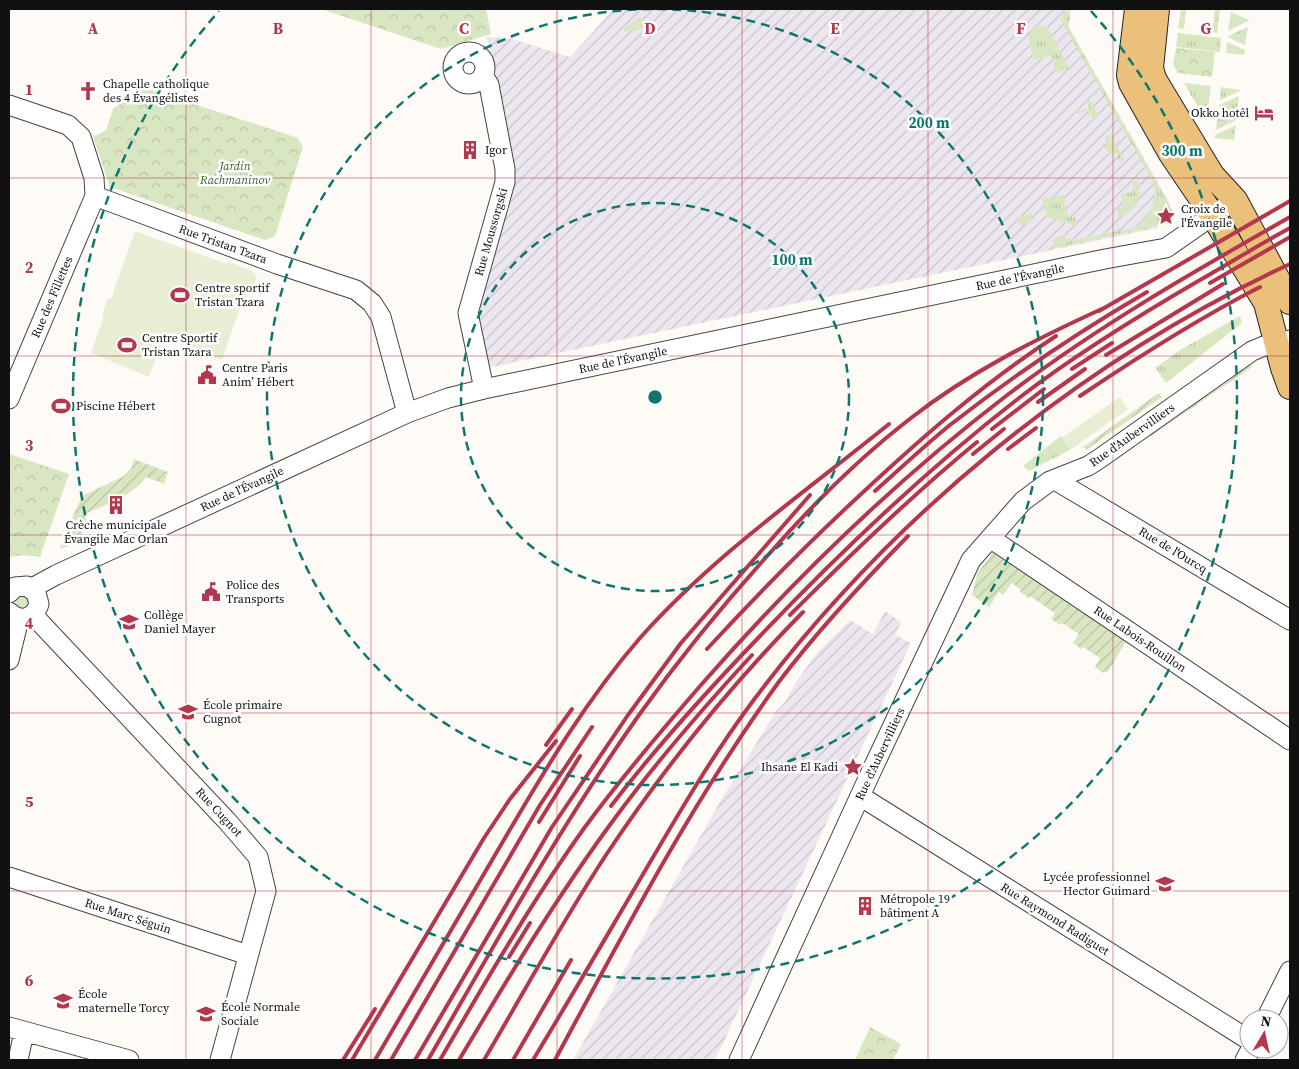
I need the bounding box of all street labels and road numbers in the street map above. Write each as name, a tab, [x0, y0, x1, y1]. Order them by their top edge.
street label: Rue Moussorgski	[471, 186, 511, 278]
street label: Rue Tristan Tzara	[177, 221, 270, 268]
street label: Rue des Fillettes	[28, 254, 76, 340]
street label: Rue de l'Évangile	[974, 260, 1066, 294]
street label: Rue de l'Évangile	[577, 343, 669, 377]
street label: Rue d'Aubervilliers	[1086, 400, 1178, 470]
street label: Rue de l'Évangile	[198, 463, 286, 515]
street label: Rue de l'Ourcq	[1136, 523, 1211, 577]
street label: Rue Labois-Rouillon	[1091, 602, 1189, 676]
street label: Rue d'Aubervilliers	[851, 705, 909, 803]
street label: Rue Cugnot	[192, 784, 246, 840]
street label: Rue Raymond Radiguet	[998, 879, 1112, 959]
street label: Rue Marc Séguin	[83, 894, 173, 938]

